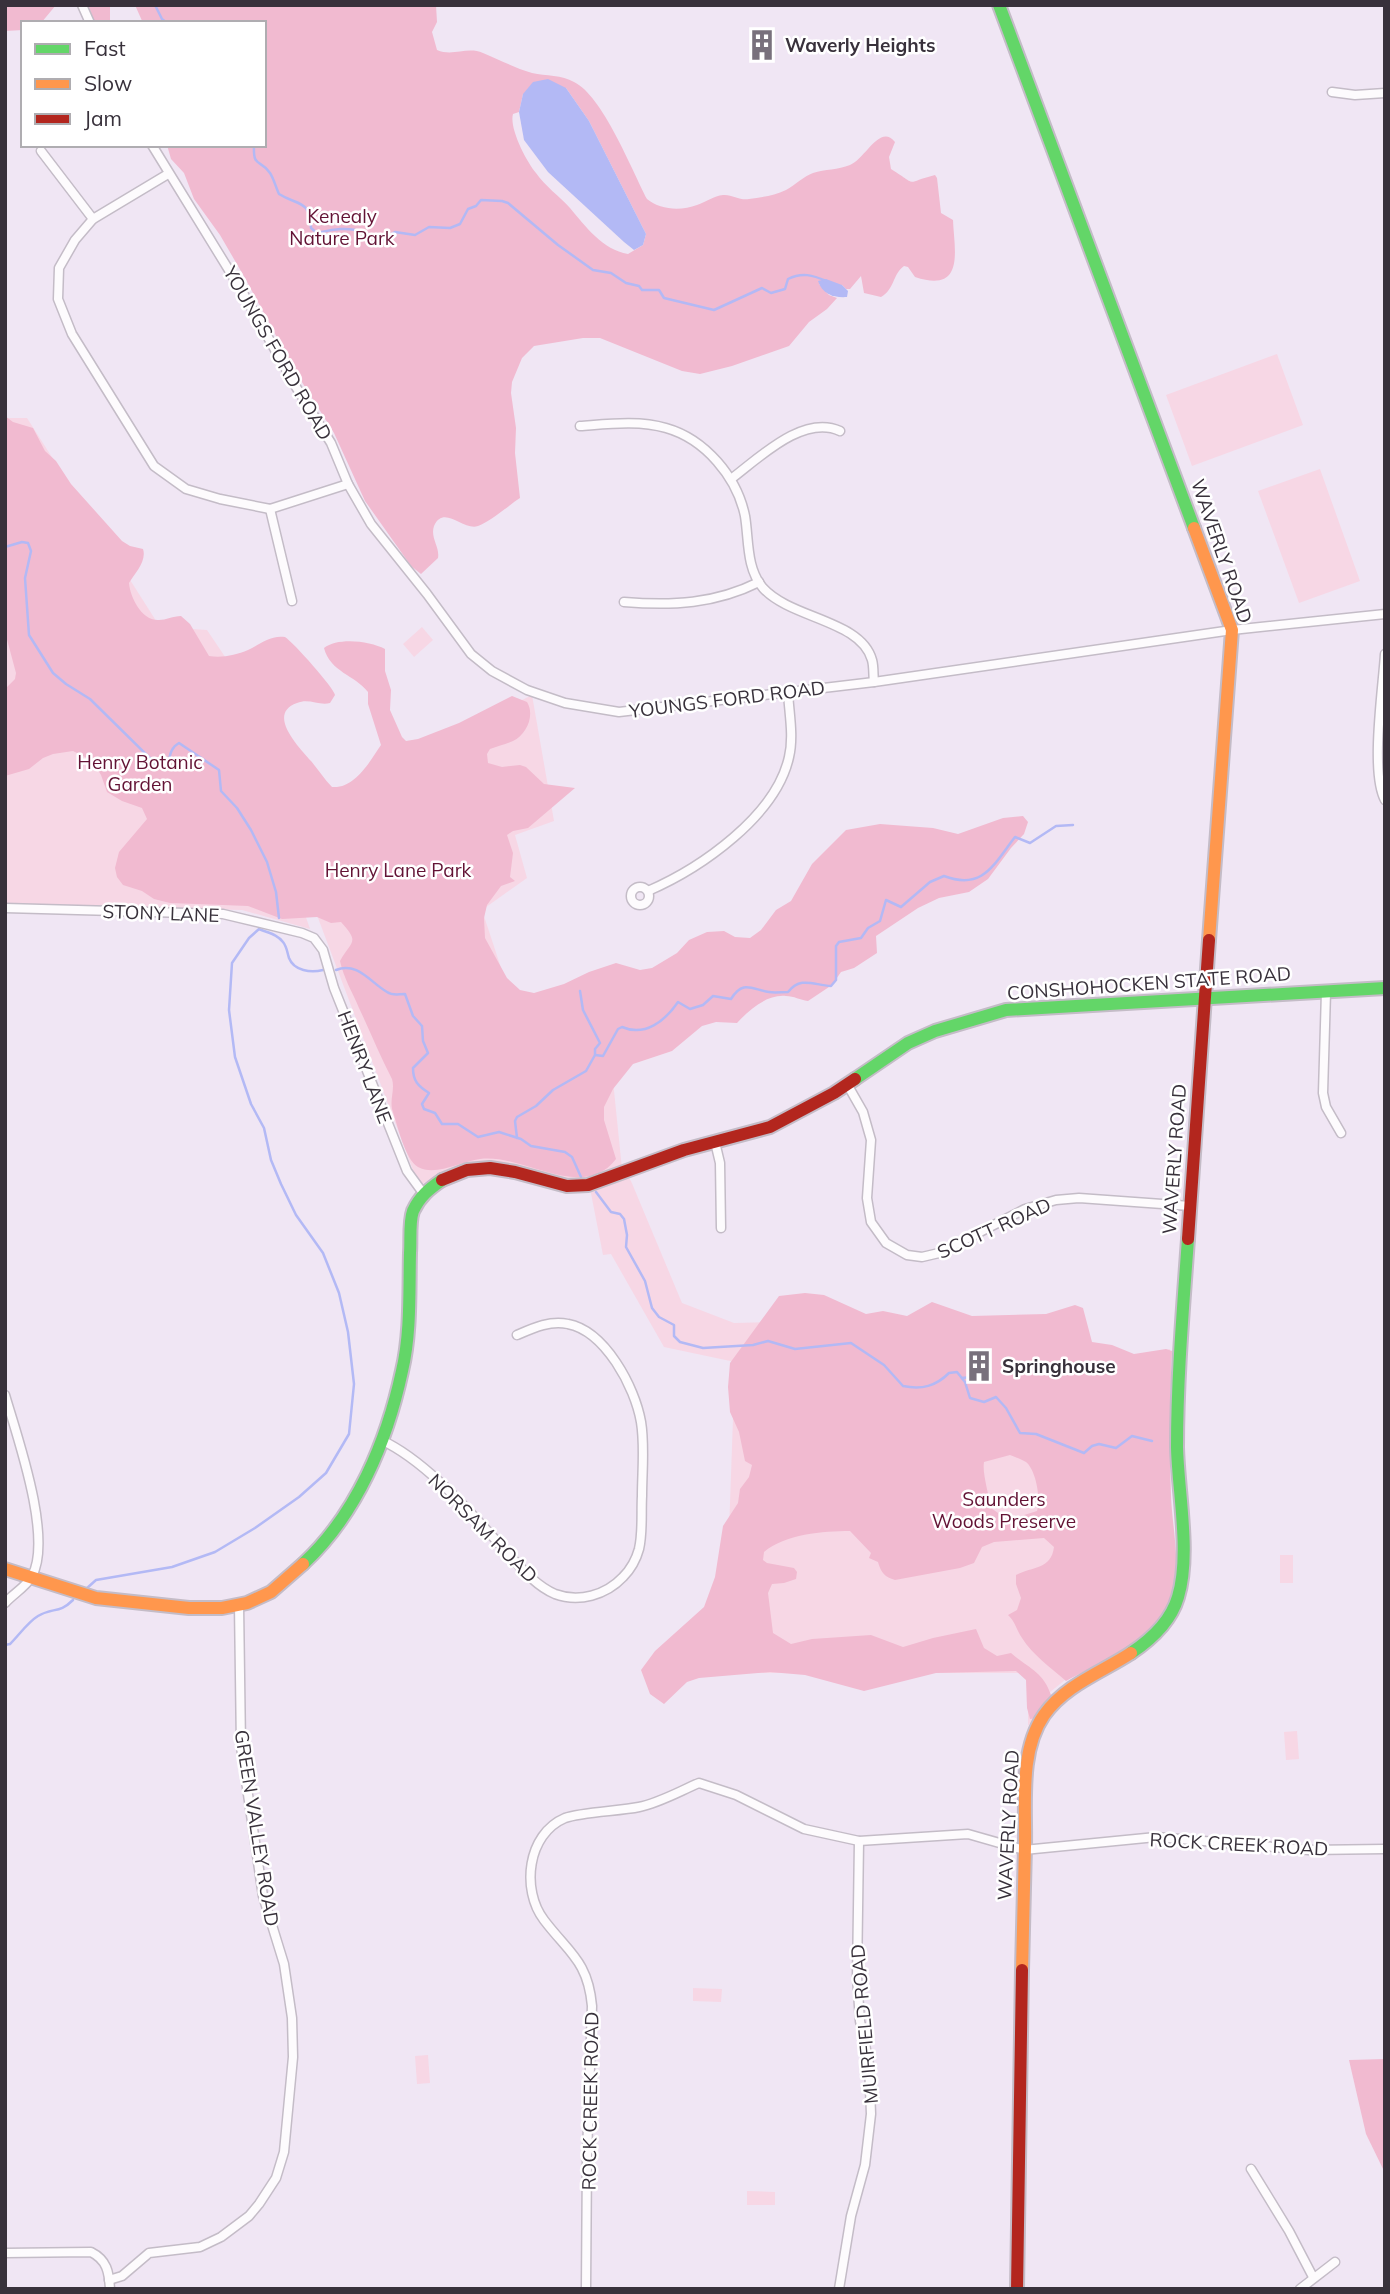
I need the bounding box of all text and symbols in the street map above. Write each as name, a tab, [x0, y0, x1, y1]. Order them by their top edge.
legend	[21, 21, 266, 147]
building icon: Waverly Heights	[745, 28, 779, 62]
place label: Waverly Heights	[785, 33, 935, 57]
text: Fast	[84, 35, 126, 61]
text: Slow	[84, 70, 132, 96]
text: Jam	[84, 105, 122, 131]
park label: Kenealy Nature Park	[289, 204, 395, 250]
street label: YOUNGS FORD ROAD	[218, 261, 338, 444]
street label: WAVERLY ROAD	[1186, 476, 1258, 626]
street label: YOUNGS FORD ROAD	[627, 675, 826, 723]
park label: Henry Botanic Garden	[77, 750, 203, 796]
park label: Henry Lane Park	[325, 858, 472, 882]
street label: STONY LANE	[102, 899, 220, 927]
street label: CONSHOHOCKEN STATE ROAD	[1006, 961, 1292, 1005]
street label: HENRY LANE	[333, 1007, 397, 1127]
street label: WAVERLY ROAD	[1157, 1083, 1191, 1235]
street label: SCOTT ROAD	[933, 1192, 1055, 1264]
building icon: Springhouse	[962, 1349, 996, 1383]
place label: Springhouse	[1002, 1354, 1116, 1378]
street label: NORSAM ROAD	[423, 1468, 543, 1588]
park label: Saunders Woods Preserve	[932, 1487, 1076, 1533]
street label: GREEN VALLEY ROAD	[230, 1728, 284, 1928]
street label: WAVERLY ROAD	[992, 1749, 1024, 1901]
street label: ROCK CREEK ROAD	[1149, 1827, 1329, 1861]
street label: MUIRFIELD ROAD	[845, 1943, 883, 2105]
street label: ROCK CREEK ROAD	[576, 2011, 604, 2191]

